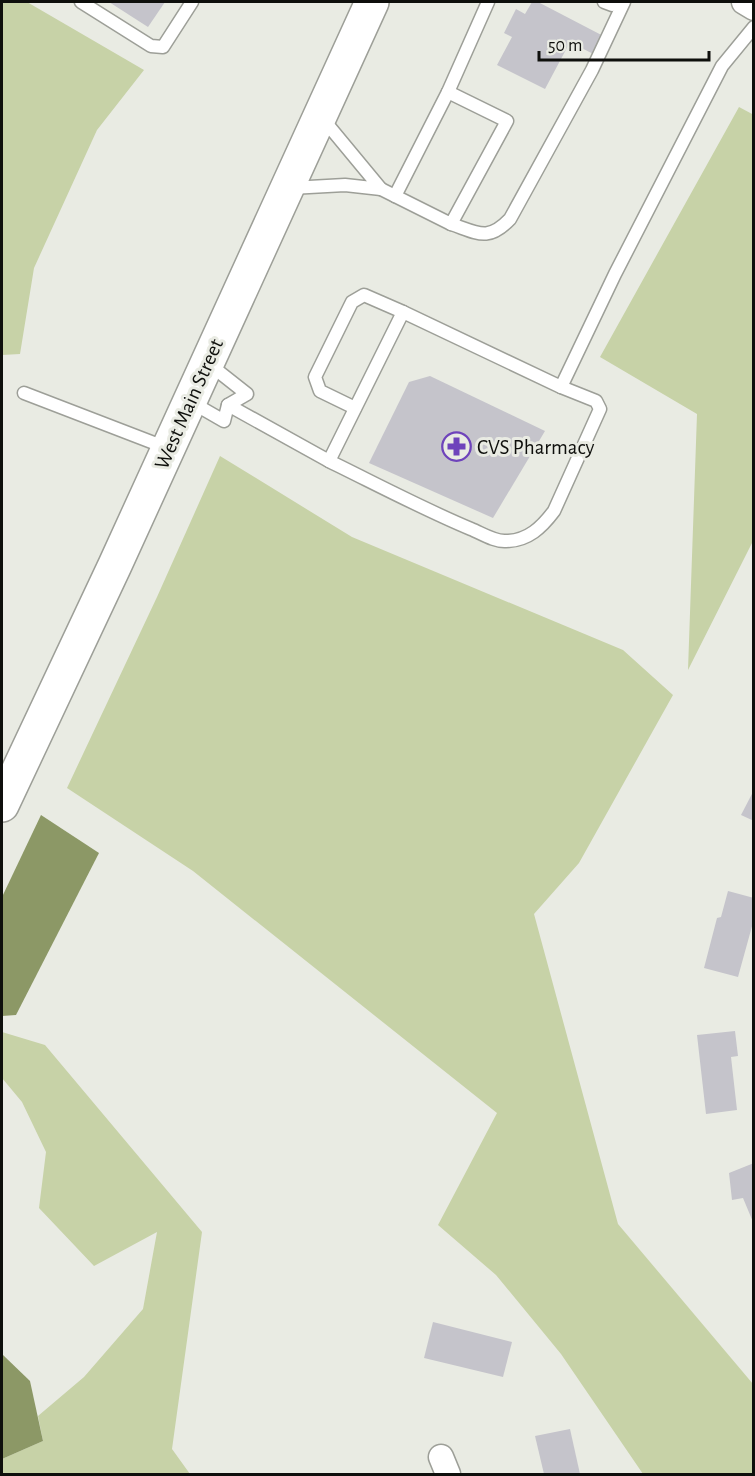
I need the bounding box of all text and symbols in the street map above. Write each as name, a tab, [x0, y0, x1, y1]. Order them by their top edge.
scale bar	[539, 24, 708, 62]
text: 50 m	[548, 37, 582, 55]
street label: West Main Street	[151, 335, 227, 472]
pharmacy icon: CVS Pharmacy	[440, 431, 472, 463]
place label: CVS Pharmacy	[477, 437, 595, 458]

